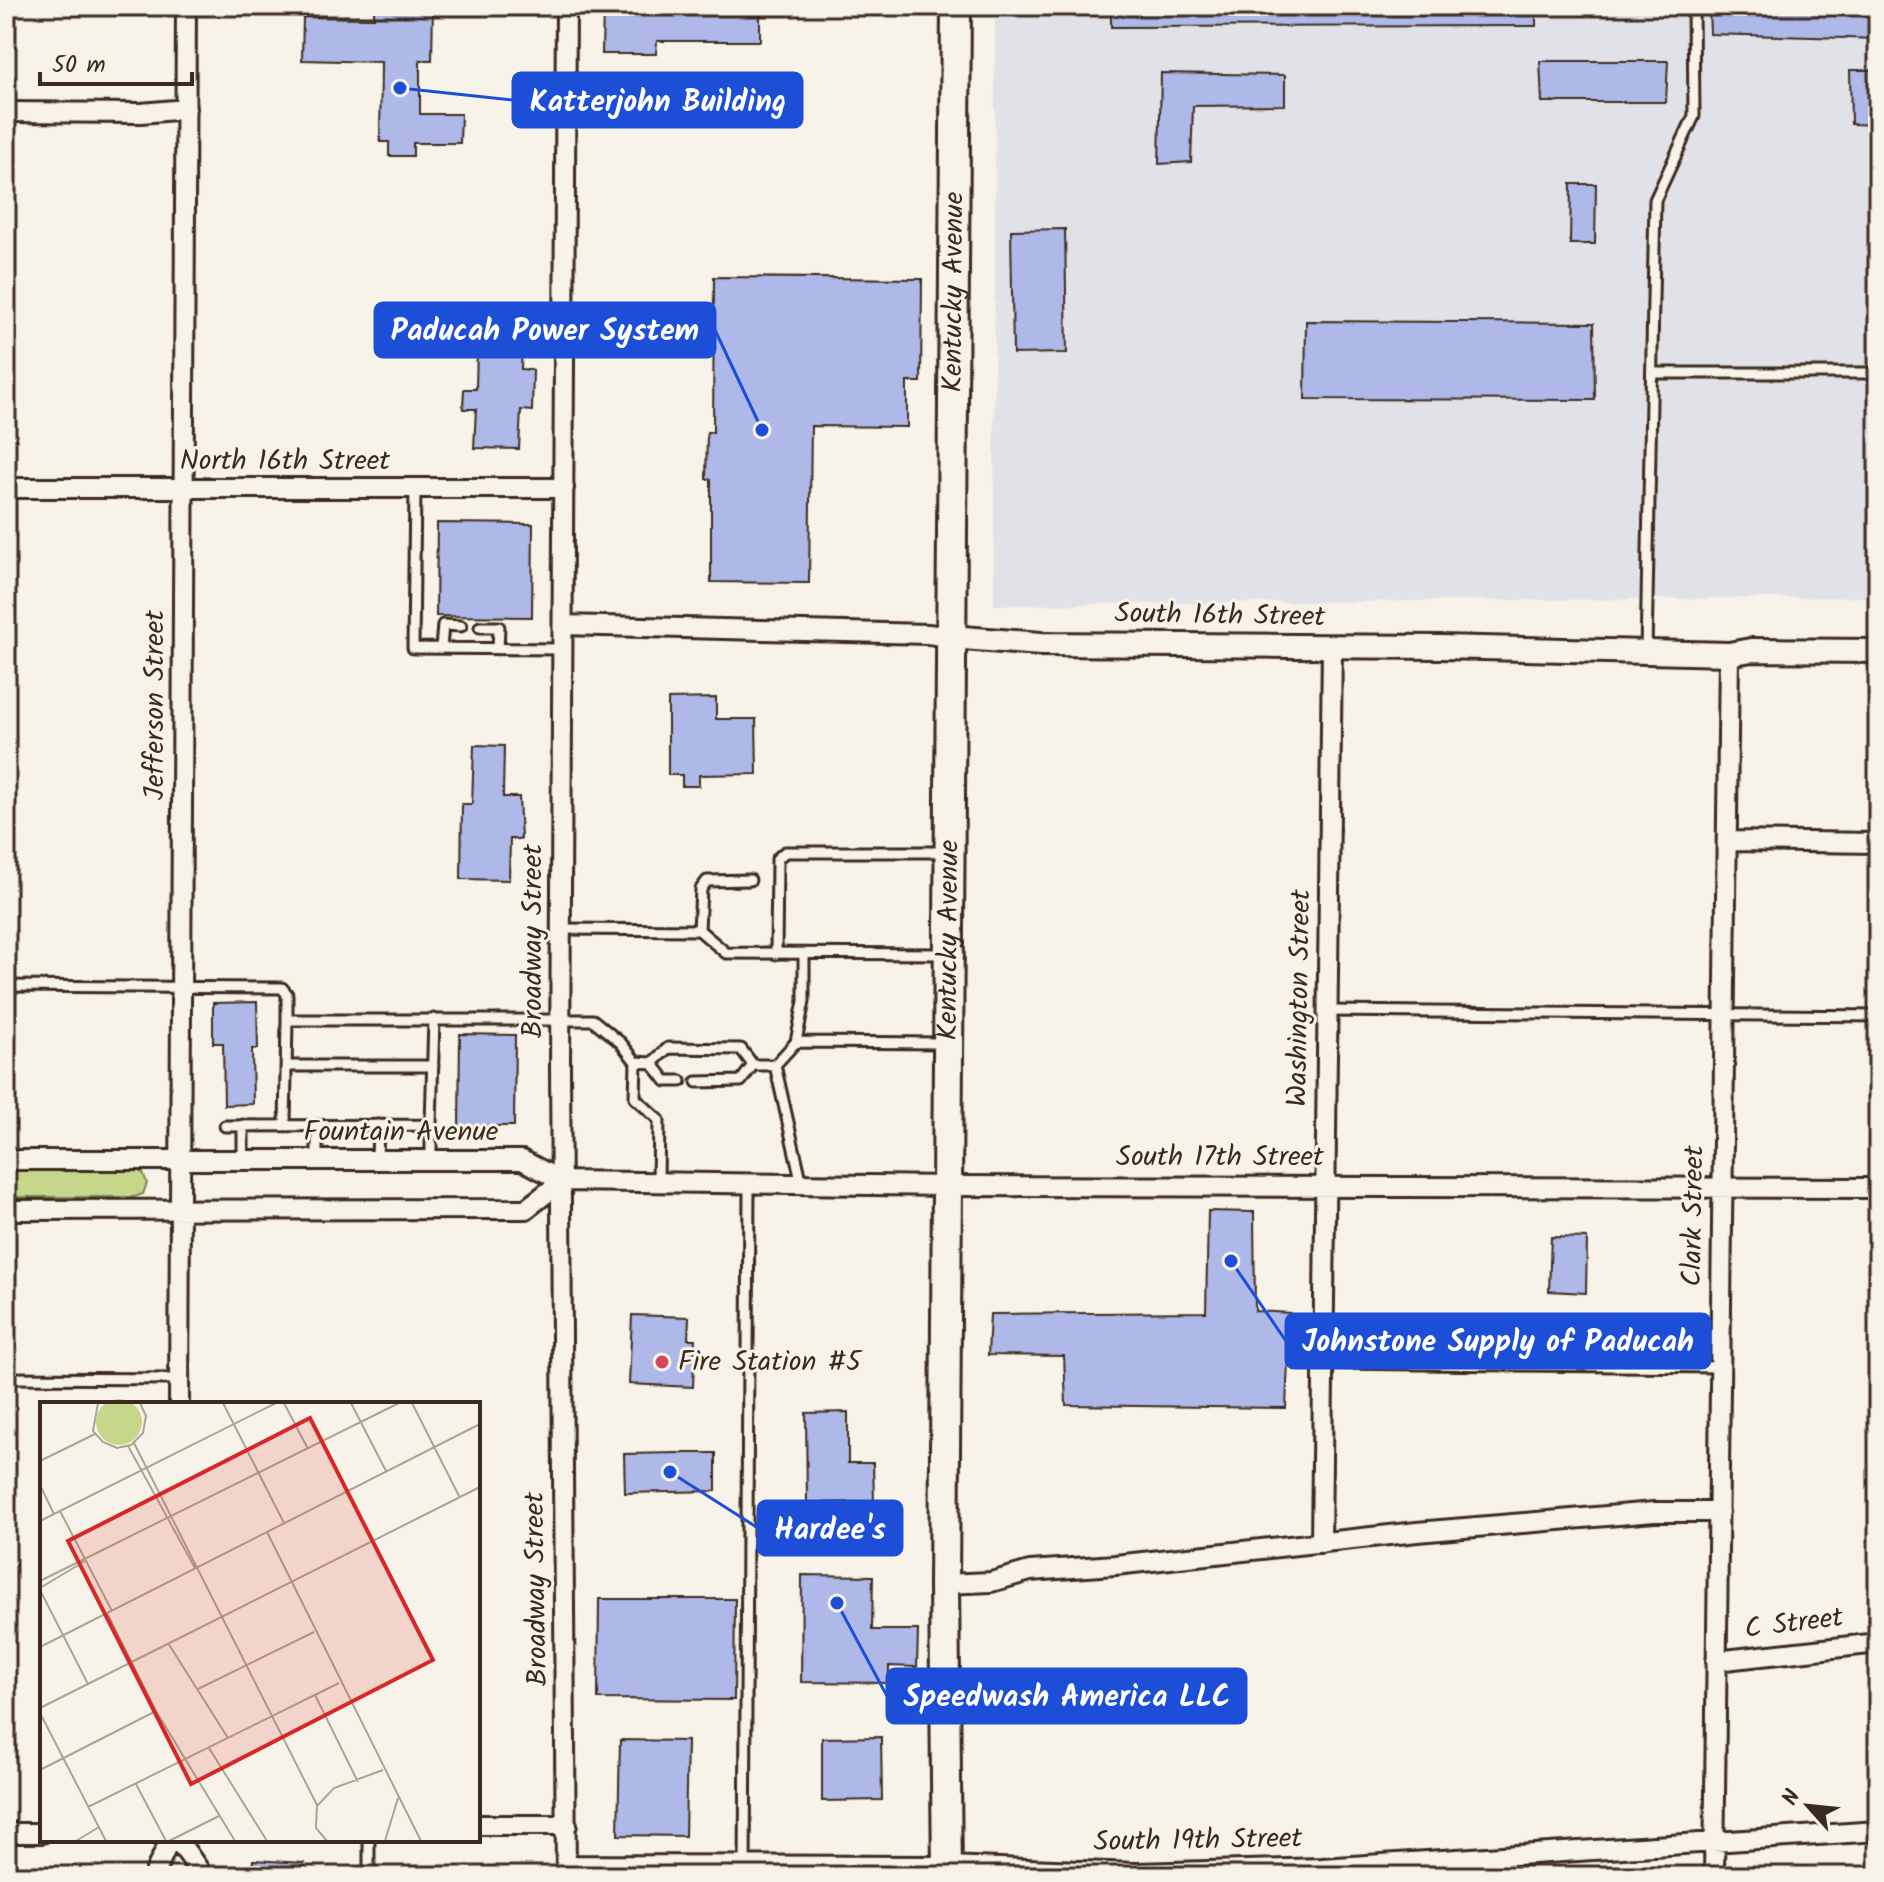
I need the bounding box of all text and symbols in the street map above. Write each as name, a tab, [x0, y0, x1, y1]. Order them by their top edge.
scale bar	[40, 36, 192, 86]
text: 50 m	[52, 46, 106, 85]
callout: Katterjohn Building	[513, 73, 802, 127]
text: Katterjohn Building	[530, 79, 786, 127]
street label: Kentucky Avenue	[931, 191, 977, 393]
callout: Paducah Power System	[375, 303, 715, 357]
text: Paducah Power System	[391, 308, 699, 356]
street label: North 16th Street	[180, 439, 391, 484]
street label: South 16th Street	[1114, 592, 1327, 640]
street label: Jefferson Street	[133, 609, 178, 800]
street label: Kentucky Avenue	[926, 839, 972, 1041]
street label: Broadway Street	[511, 843, 556, 1038]
street label: Washington Street	[1276, 888, 1324, 1107]
street label: Fountain Avenue	[304, 1110, 499, 1155]
street label: South 17th Street	[1116, 1135, 1325, 1180]
street label: Clark Street	[1670, 1144, 1718, 1287]
callout: Johnstone Supply of Paducah	[1286, 1314, 1710, 1368]
text: Johnstone Supply of Paducah	[1302, 1319, 1694, 1367]
place label: Fire Station #5	[678, 1340, 863, 1385]
marker: Fire Station #5	[653, 1353, 671, 1371]
inset map	[40, 1402, 480, 1842]
street label: Broadway Street	[513, 1490, 561, 1687]
callout: Hardee's	[758, 1501, 902, 1555]
text: Hardee's	[774, 1507, 886, 1555]
street label: C Street	[1742, 1595, 1847, 1652]
callout: Speedwash America LLC	[887, 1669, 1246, 1723]
text: Speedwash America LLC	[904, 1674, 1230, 1722]
north arrow	[1768, 1766, 1848, 1846]
text: N	[1774, 1784, 1811, 1812]
street label: South 19th Street	[1093, 1817, 1304, 1865]

